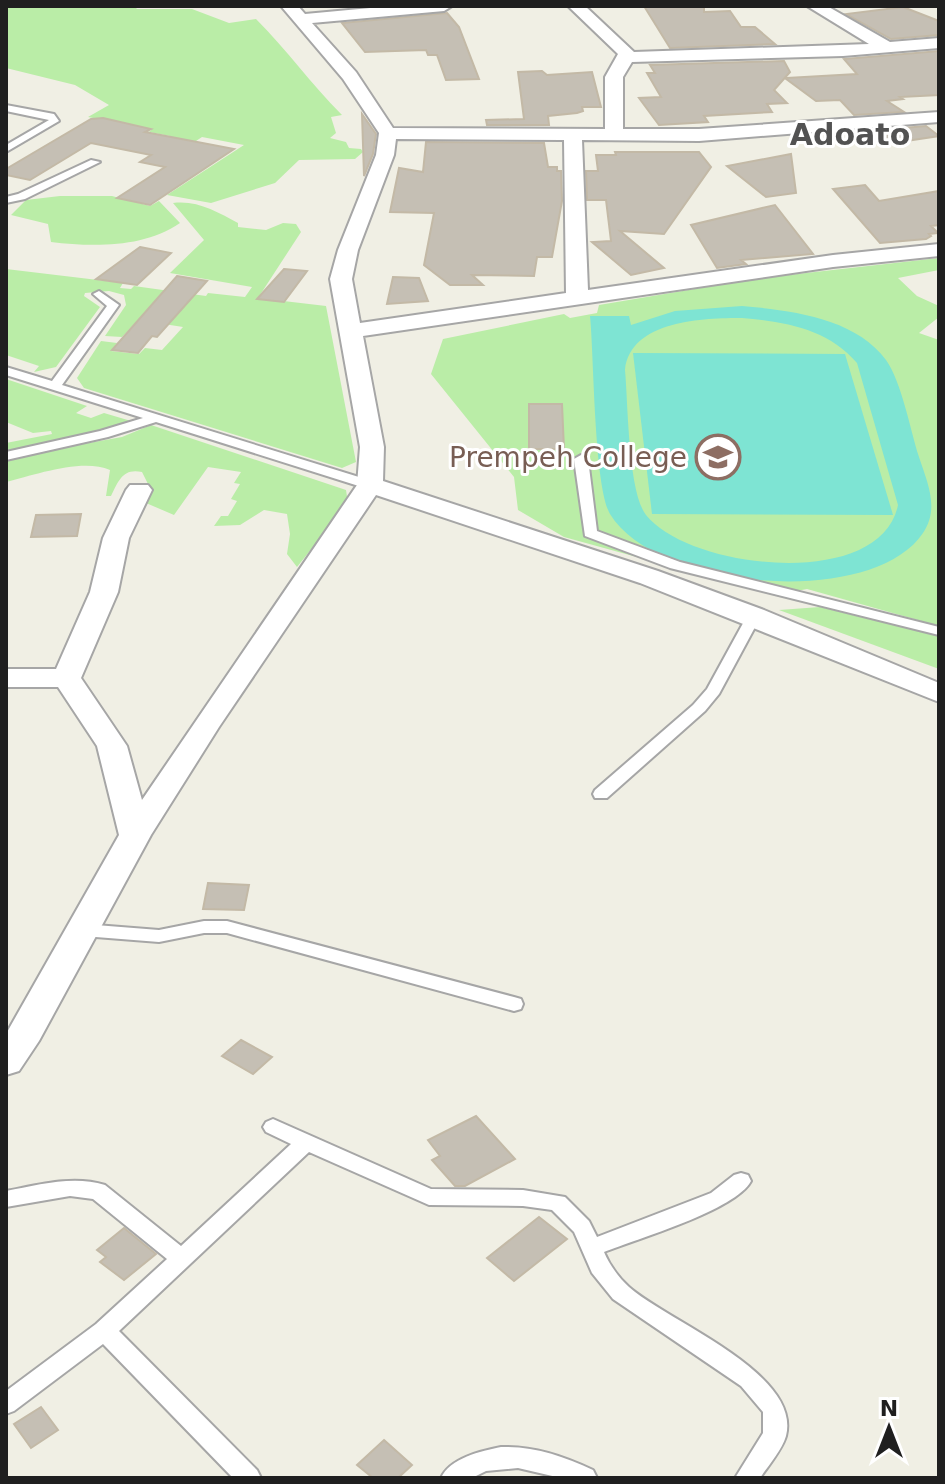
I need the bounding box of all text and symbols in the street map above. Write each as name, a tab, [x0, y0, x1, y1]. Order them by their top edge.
district label: Adoato	[790, 117, 910, 152]
school or university icon: Prempeh College	[694, 433, 742, 481]
place label: Prempeh College	[449, 441, 687, 474]
north arrow	[849, 1388, 929, 1468]
text: N	[880, 1396, 898, 1421]

